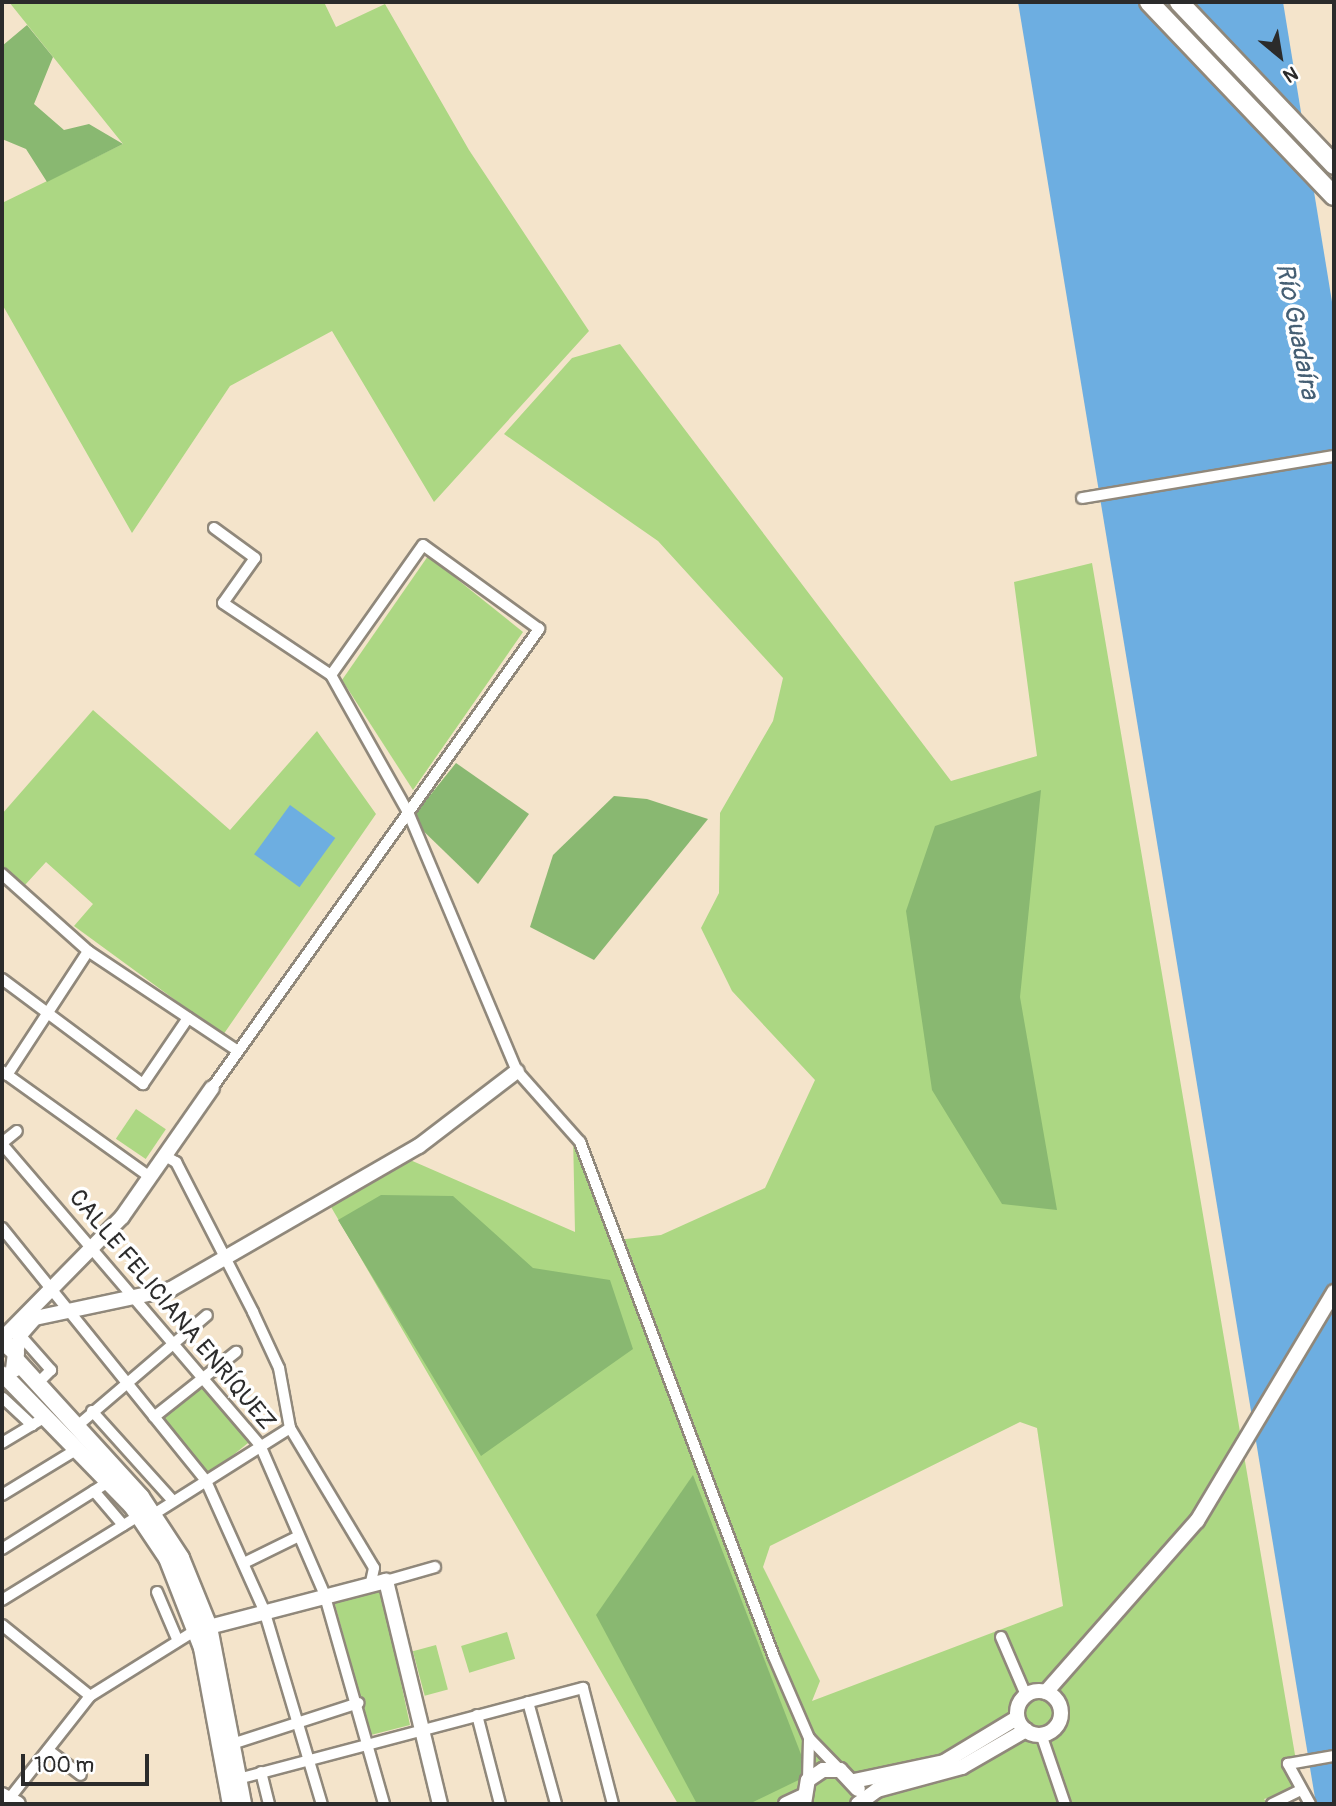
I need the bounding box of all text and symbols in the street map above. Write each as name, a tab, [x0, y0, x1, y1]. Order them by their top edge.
north arrow	[1245, 21, 1315, 91]
text: N	[1279, 61, 1302, 88]
water label: Río Guadaíra	[1268, 260, 1324, 402]
street label: CALLE FELICIANA ENRÍQUEZ	[63, 1184, 281, 1436]
scale bar	[24, 1740, 152, 1784]
text: 100 m	[34, 1752, 94, 1779]

